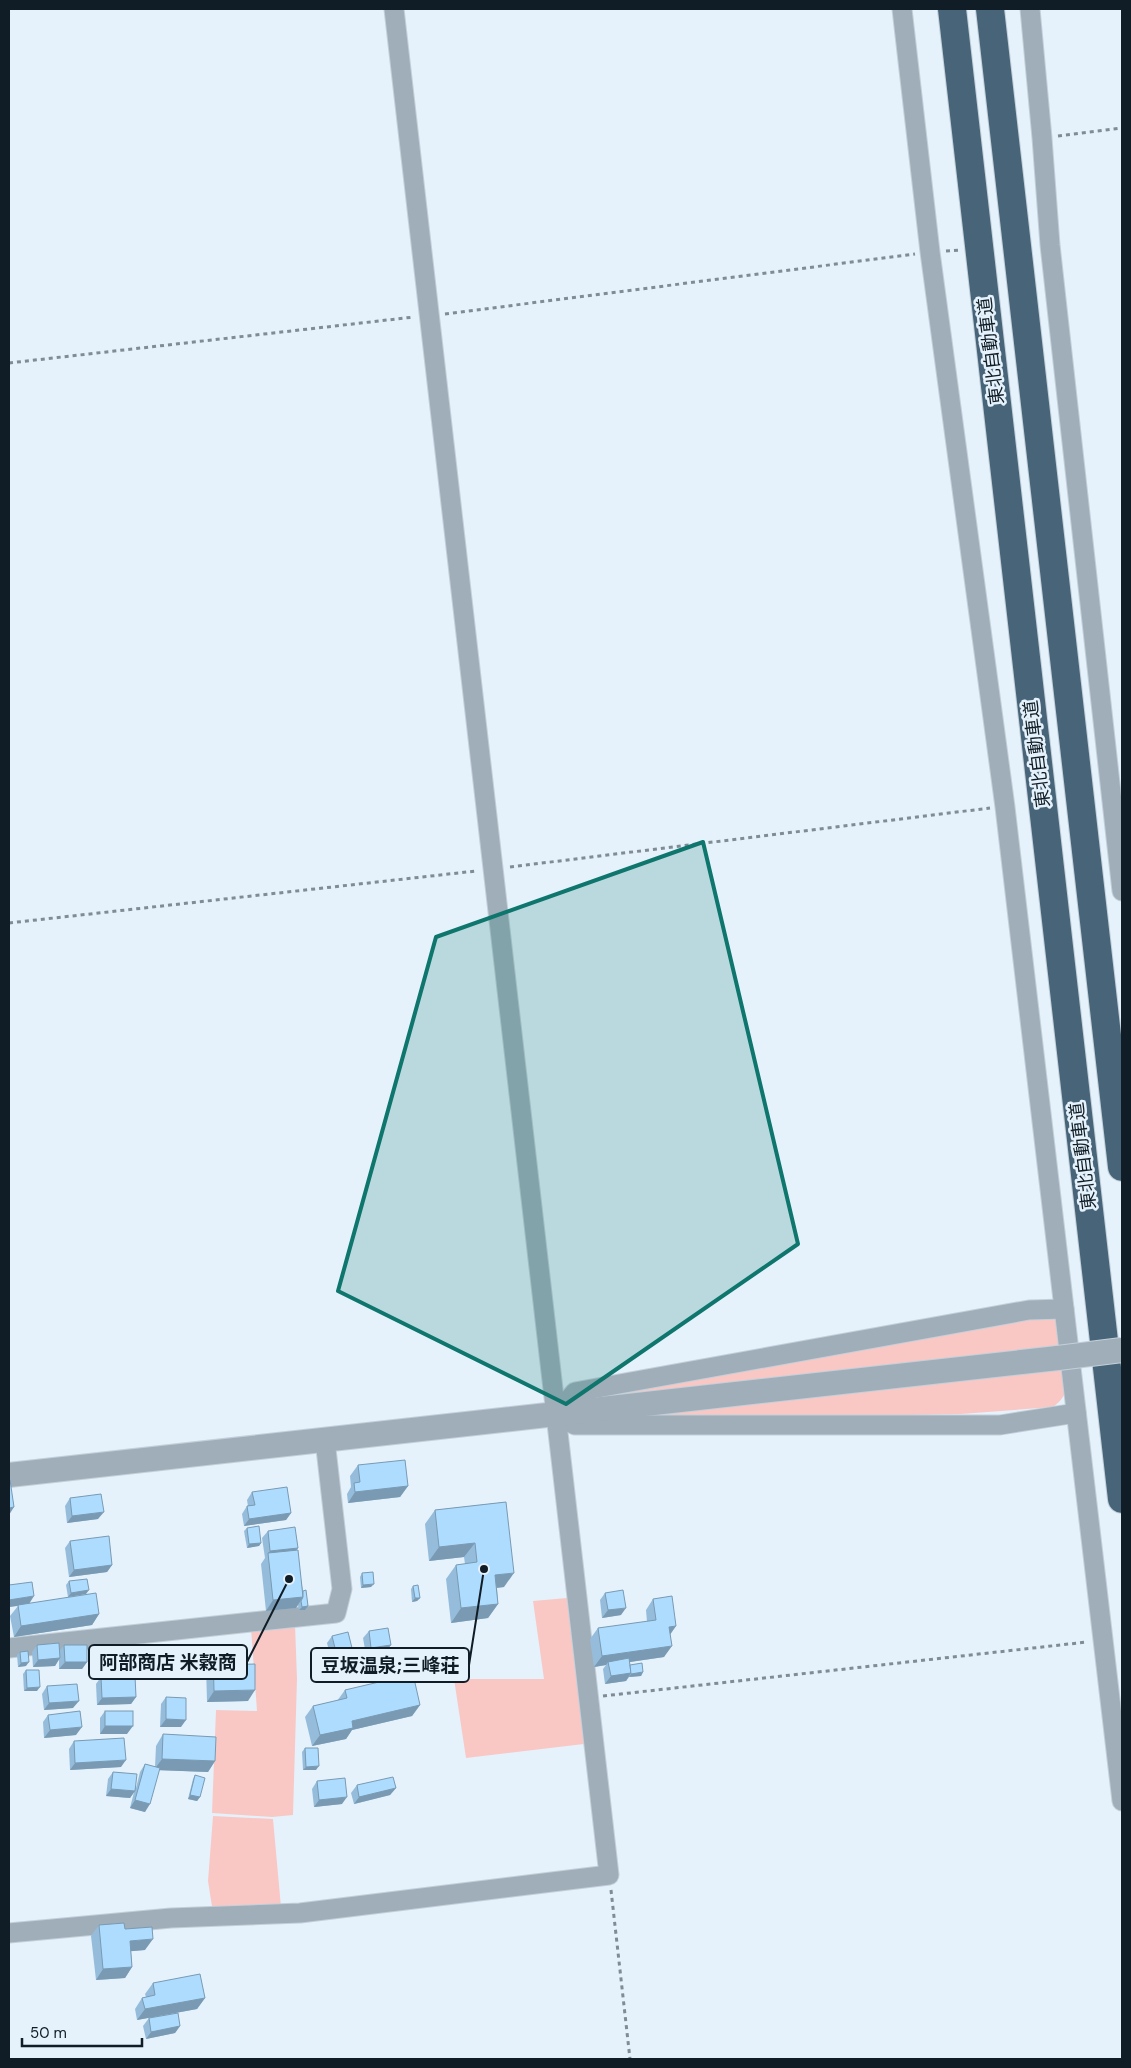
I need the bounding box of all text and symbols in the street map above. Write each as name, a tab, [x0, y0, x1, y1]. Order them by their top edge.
street label: 東北自動車道	[973, 296, 1009, 406]
street label: 東北自動車道	[1019, 699, 1055, 809]
street label: 東北自動車道	[1065, 1101, 1101, 1211]
callout: 阿部商店 米穀商	[89, 1645, 247, 1679]
callout: 豆坂温泉;三峰荘	[311, 1648, 469, 1682]
text: 阿部商店 米穀商	[99, 1650, 237, 1675]
text: 豆坂温泉;三峰荘	[321, 1653, 459, 1678]
scale bar	[22, 2016, 142, 2048]
text: 50 m	[30, 2023, 67, 2043]

